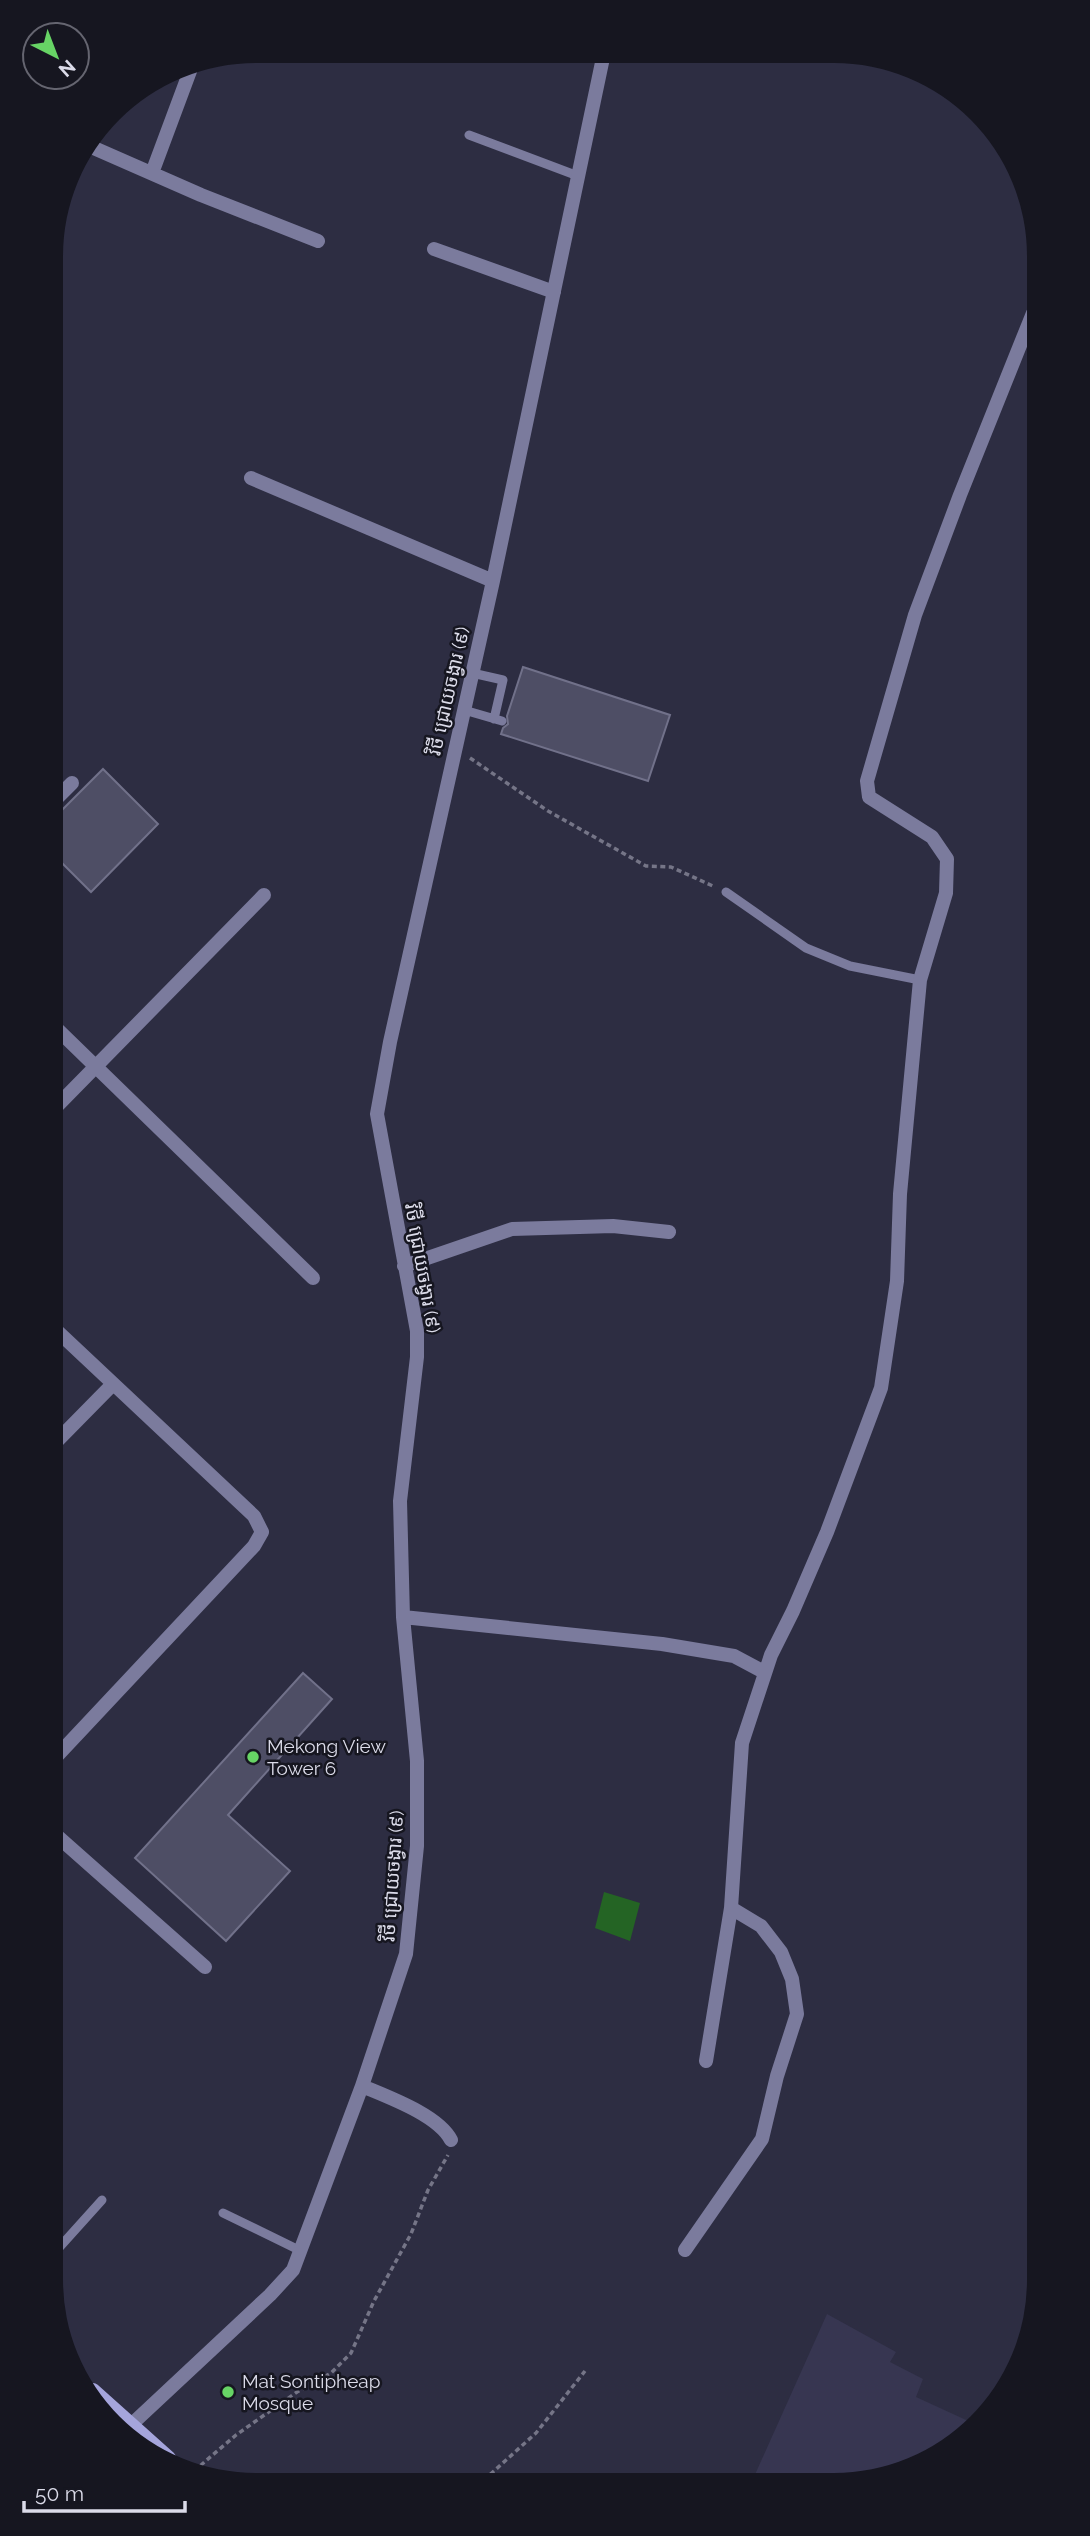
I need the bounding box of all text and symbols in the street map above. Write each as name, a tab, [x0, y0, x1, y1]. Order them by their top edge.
north arrow	[21, 21, 91, 91]
text: N	[55, 56, 80, 82]
street label: វិថី ជ្រោយចង្វារ (៩)	[422, 624, 475, 758]
street label: វិថី ជ្រោយចង្វារ (៩)	[399, 1201, 445, 1335]
place label: Mekong View Tower 6	[267, 1735, 386, 1779]
marker: Mekong View Tower 6	[245, 1749, 261, 1765]
street label: វិថី ជ្រោយចង្វារ (៩)	[376, 1810, 409, 1943]
place label: Mat Sontipheap Mosque	[242, 2370, 380, 2414]
marker: Mat Sontipheap Mosque	[220, 2384, 236, 2400]
scale bar	[24, 2470, 186, 2514]
text: 50 m	[35, 2481, 84, 2506]

